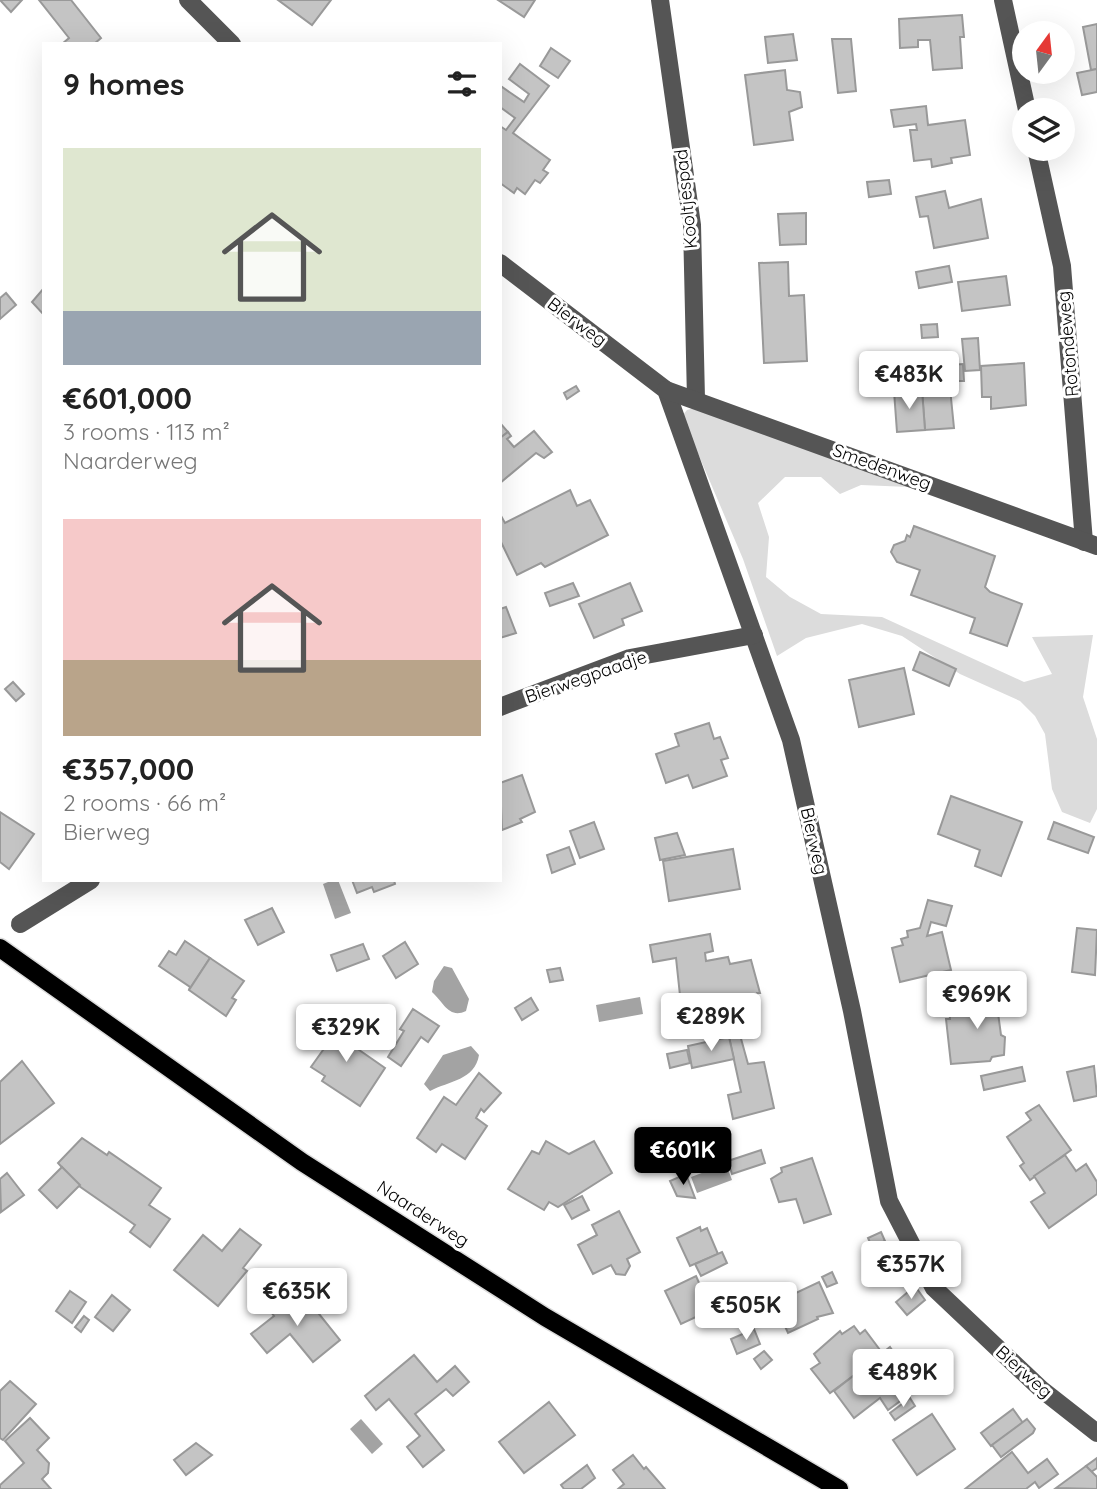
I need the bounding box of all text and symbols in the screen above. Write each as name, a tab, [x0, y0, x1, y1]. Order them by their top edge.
north arrow	[1012, 21, 1074, 84]
map controls	[1012, 21, 1075, 161]
text: 9 homes	[63, 65, 185, 103]
icon: filters	[443, 65, 481, 103]
button: layers	[1012, 98, 1075, 161]
street label: Kooltjespad	[669, 148, 702, 250]
icon: home	[209, 194, 335, 320]
street label: Rotondeweg	[1051, 290, 1084, 398]
street label: Bierweg	[543, 292, 612, 351]
pin: €483K	[860, 352, 958, 411]
text: €483K	[875, 359, 943, 388]
text: €601,000	[63, 379, 192, 417]
text: 3 rooms · 113 m²	[63, 417, 230, 446]
street label: Smedenweg	[830, 438, 935, 495]
text: Naarderweg	[63, 446, 198, 475]
icon: home	[209, 565, 335, 691]
street label: Bierwegpaadje	[522, 645, 650, 708]
text: €357,000	[63, 750, 194, 788]
text: 2 rooms · 66 m²	[63, 788, 226, 817]
street label: Bierweg	[796, 805, 833, 877]
text: Bierweg	[63, 817, 150, 846]
pin: €969K	[928, 972, 1026, 1031]
text: €969K	[943, 979, 1011, 1008]
pin: €289K	[662, 993, 760, 1053]
text: €289K	[677, 1001, 745, 1030]
pin: €329K	[297, 1004, 395, 1064]
text: €329K	[312, 1012, 380, 1041]
pin: €601K	[634, 1128, 732, 1187]
text: €601K	[650, 1135, 716, 1164]
street label: Naarderweg	[373, 1175, 474, 1252]
pin: €357K	[862, 1242, 960, 1301]
text: €357K	[877, 1249, 945, 1278]
pin: €635K	[248, 1268, 346, 1328]
text: €635K	[263, 1276, 331, 1305]
pin: €505K	[697, 1282, 795, 1342]
text: €505K	[711, 1290, 781, 1319]
street label: Bierweg	[991, 1340, 1057, 1403]
pin: €489K	[854, 1350, 952, 1409]
text: €489K	[869, 1357, 937, 1386]

